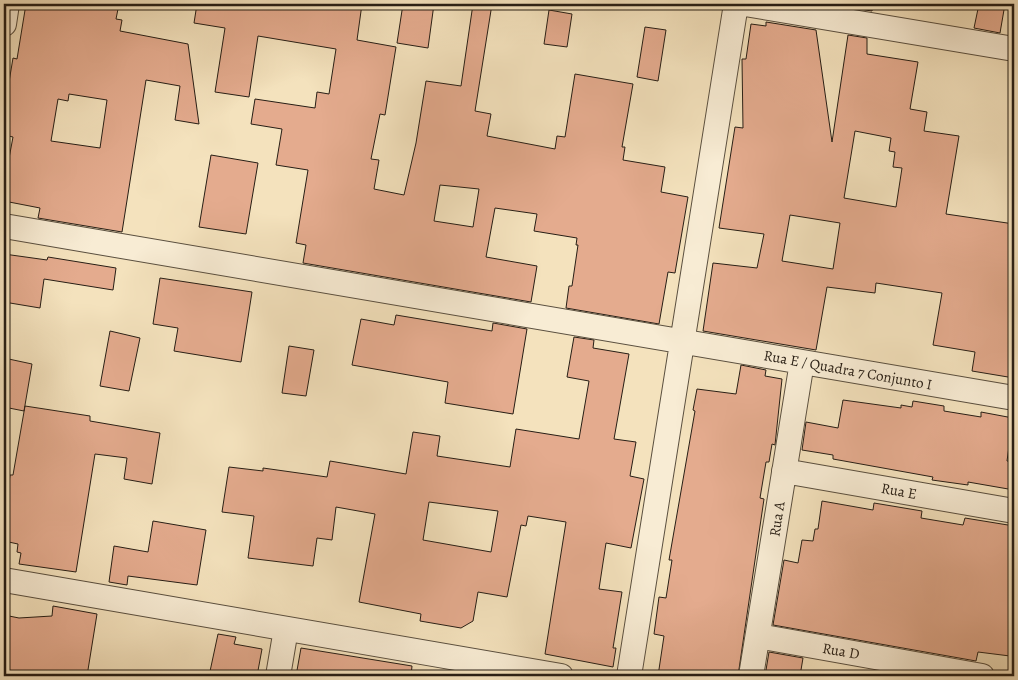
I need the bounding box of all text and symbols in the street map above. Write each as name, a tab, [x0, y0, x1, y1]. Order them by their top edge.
street label: Rua E / Quadra 7 Conjunto I	[762, 345, 934, 395]
street label: Rua E	[880, 478, 918, 504]
street label: Rua A	[764, 500, 790, 538]
street label: Rua D	[821, 638, 861, 664]

